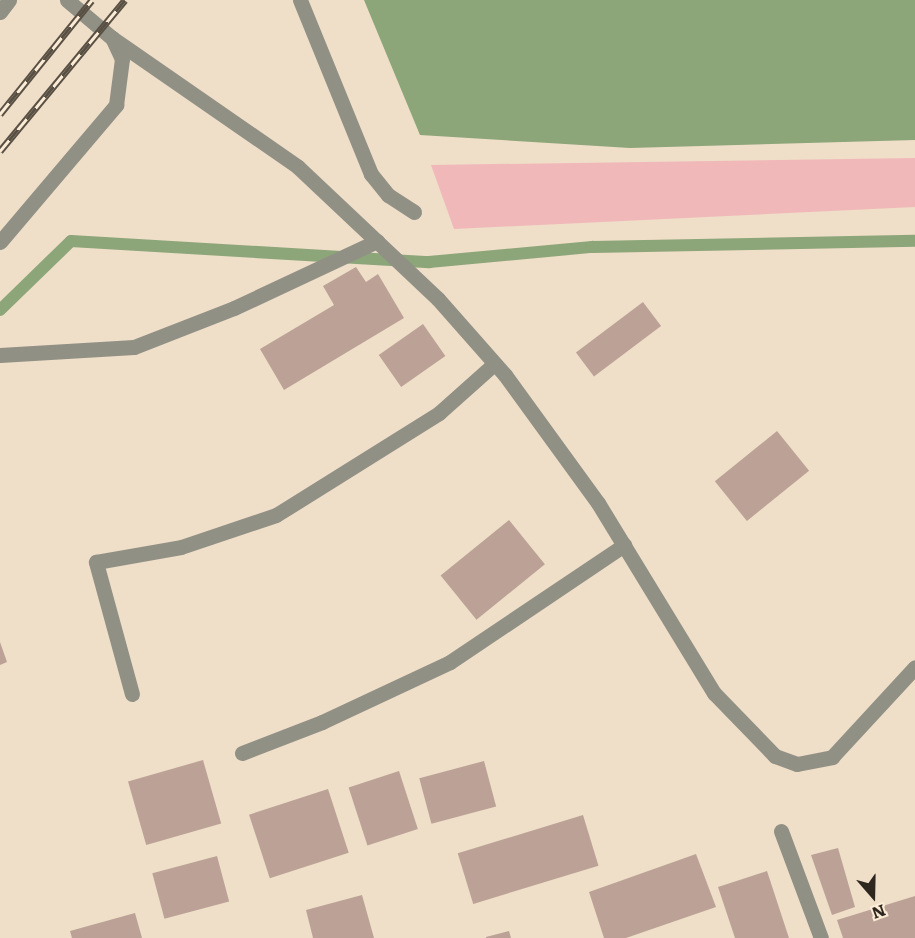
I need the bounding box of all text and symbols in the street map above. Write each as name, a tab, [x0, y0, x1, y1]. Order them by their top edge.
north arrow	[843, 866, 903, 926]
text: N	[869, 899, 890, 926]

